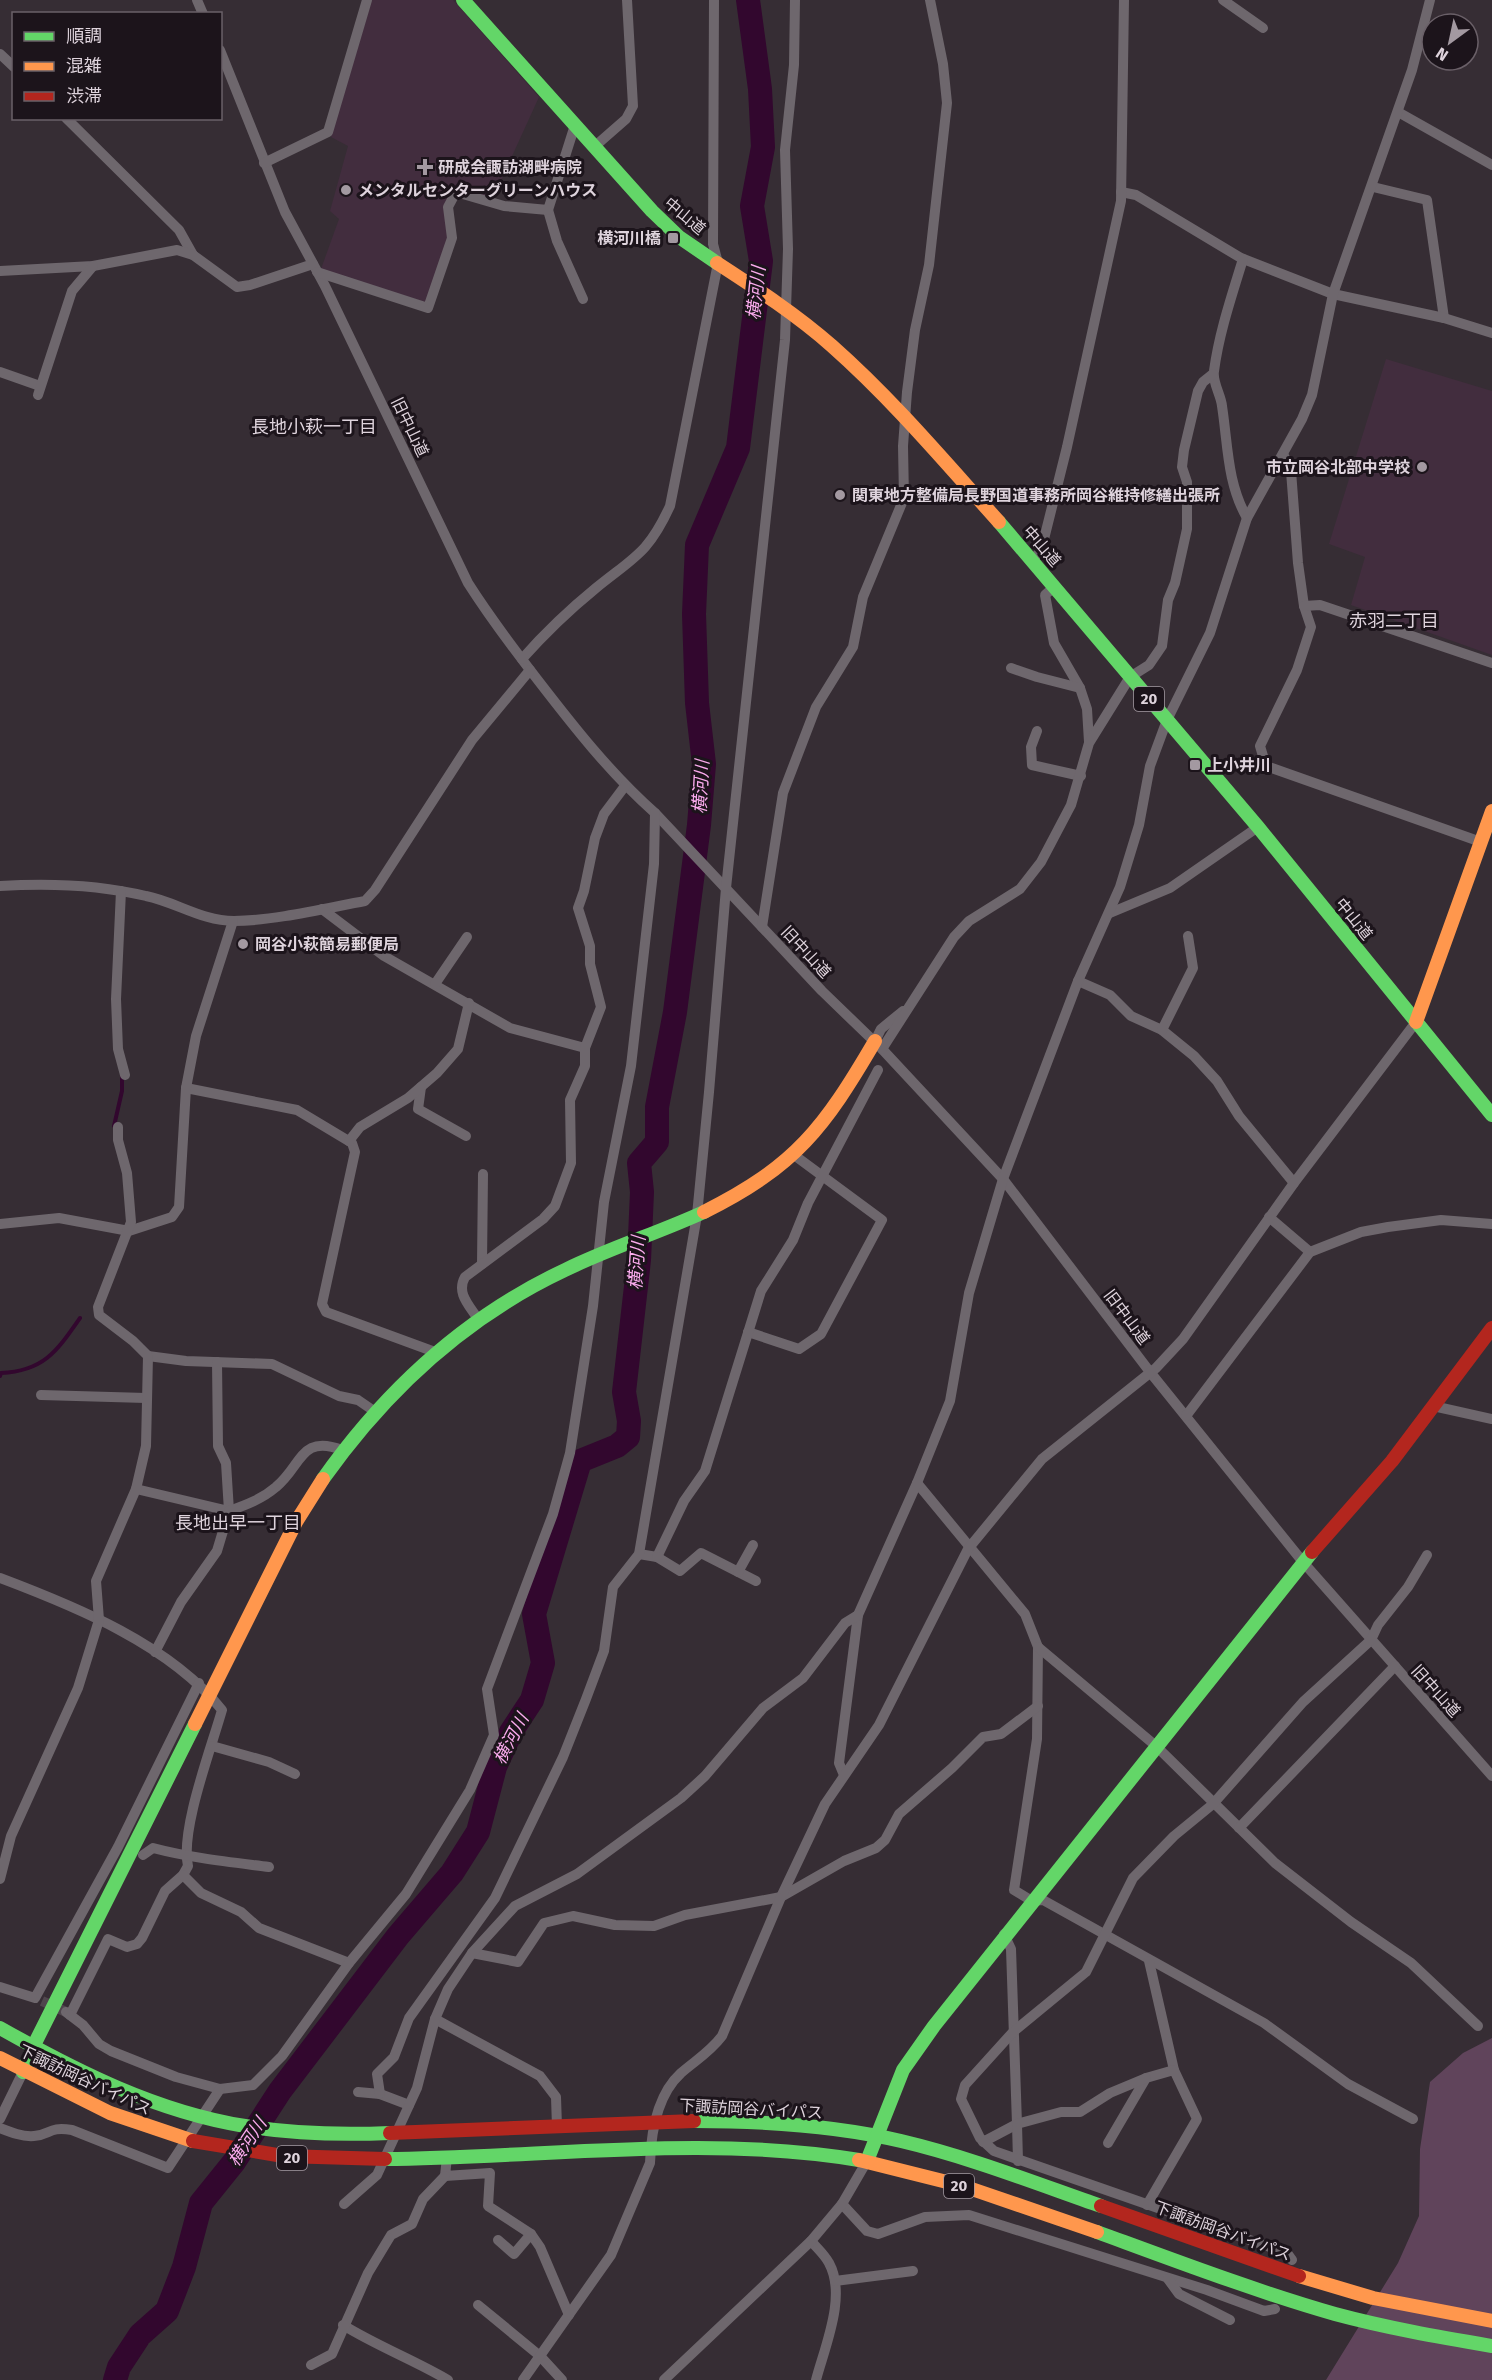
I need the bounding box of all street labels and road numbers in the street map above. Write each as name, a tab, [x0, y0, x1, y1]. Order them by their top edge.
street label: 中山道	[661, 193, 709, 239]
street label: 旧中山道	[387, 394, 433, 460]
street label: 中山道	[1019, 522, 1065, 570]
road number: 20	[1134, 687, 1164, 711]
street label: 中山道	[1332, 894, 1376, 944]
street label: 旧中山道	[777, 922, 835, 982]
street label: 旧中山道	[1100, 1286, 1154, 1348]
street label: 旧中山道	[1408, 1661, 1464, 1721]
street label: 下諏訪岡谷バイパス	[16, 2041, 154, 2119]
street label: 下諏訪岡谷バイパス	[679, 2096, 823, 2122]
road number: 20	[277, 2146, 307, 2170]
road number: 20	[944, 2174, 974, 2198]
street label: 下諏訪岡谷バイパス	[1152, 2198, 1294, 2264]

